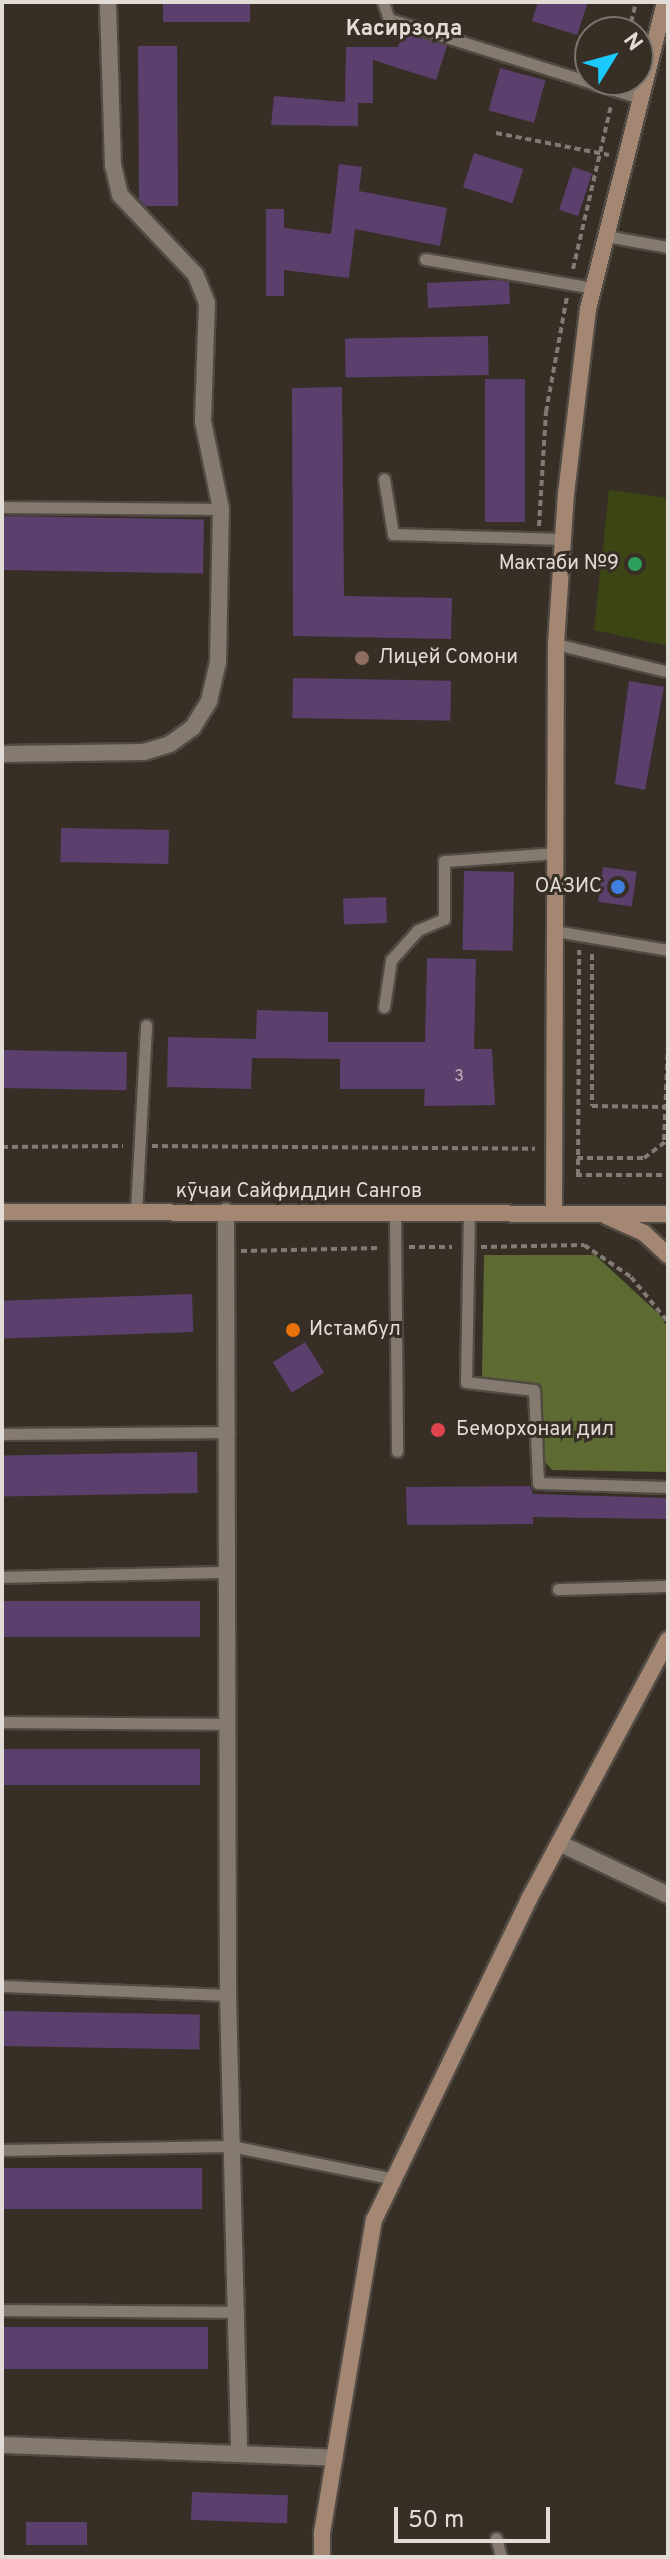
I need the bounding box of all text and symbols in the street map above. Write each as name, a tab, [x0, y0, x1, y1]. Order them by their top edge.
north arrow	[574, 16, 654, 96]
district label: Касирзода	[346, 17, 462, 43]
text: N	[616, 28, 647, 57]
place label: Мактаби №9	[499, 552, 619, 576]
marker: Мактаби №9	[626, 555, 644, 573]
place label: Лицей Сомони	[378, 646, 518, 670]
marker: Лицей Сомони	[353, 649, 371, 667]
place label: ОАЗИС	[535, 875, 602, 899]
marker: ОАЗИС	[609, 878, 627, 896]
house number: 3	[454, 1067, 464, 1087]
street label: кӯчаи Сайфиддин Сангов	[176, 1180, 422, 1204]
place label: Истамбул	[309, 1318, 401, 1342]
marker: Истамбул	[284, 1321, 302, 1339]
place label: Беморхонаи дил	[456, 1418, 614, 1442]
marker: Беморхонаи дил	[427, 1419, 449, 1441]
scale bar	[398, 2491, 554, 2541]
text: 50 m	[408, 2506, 464, 2536]

